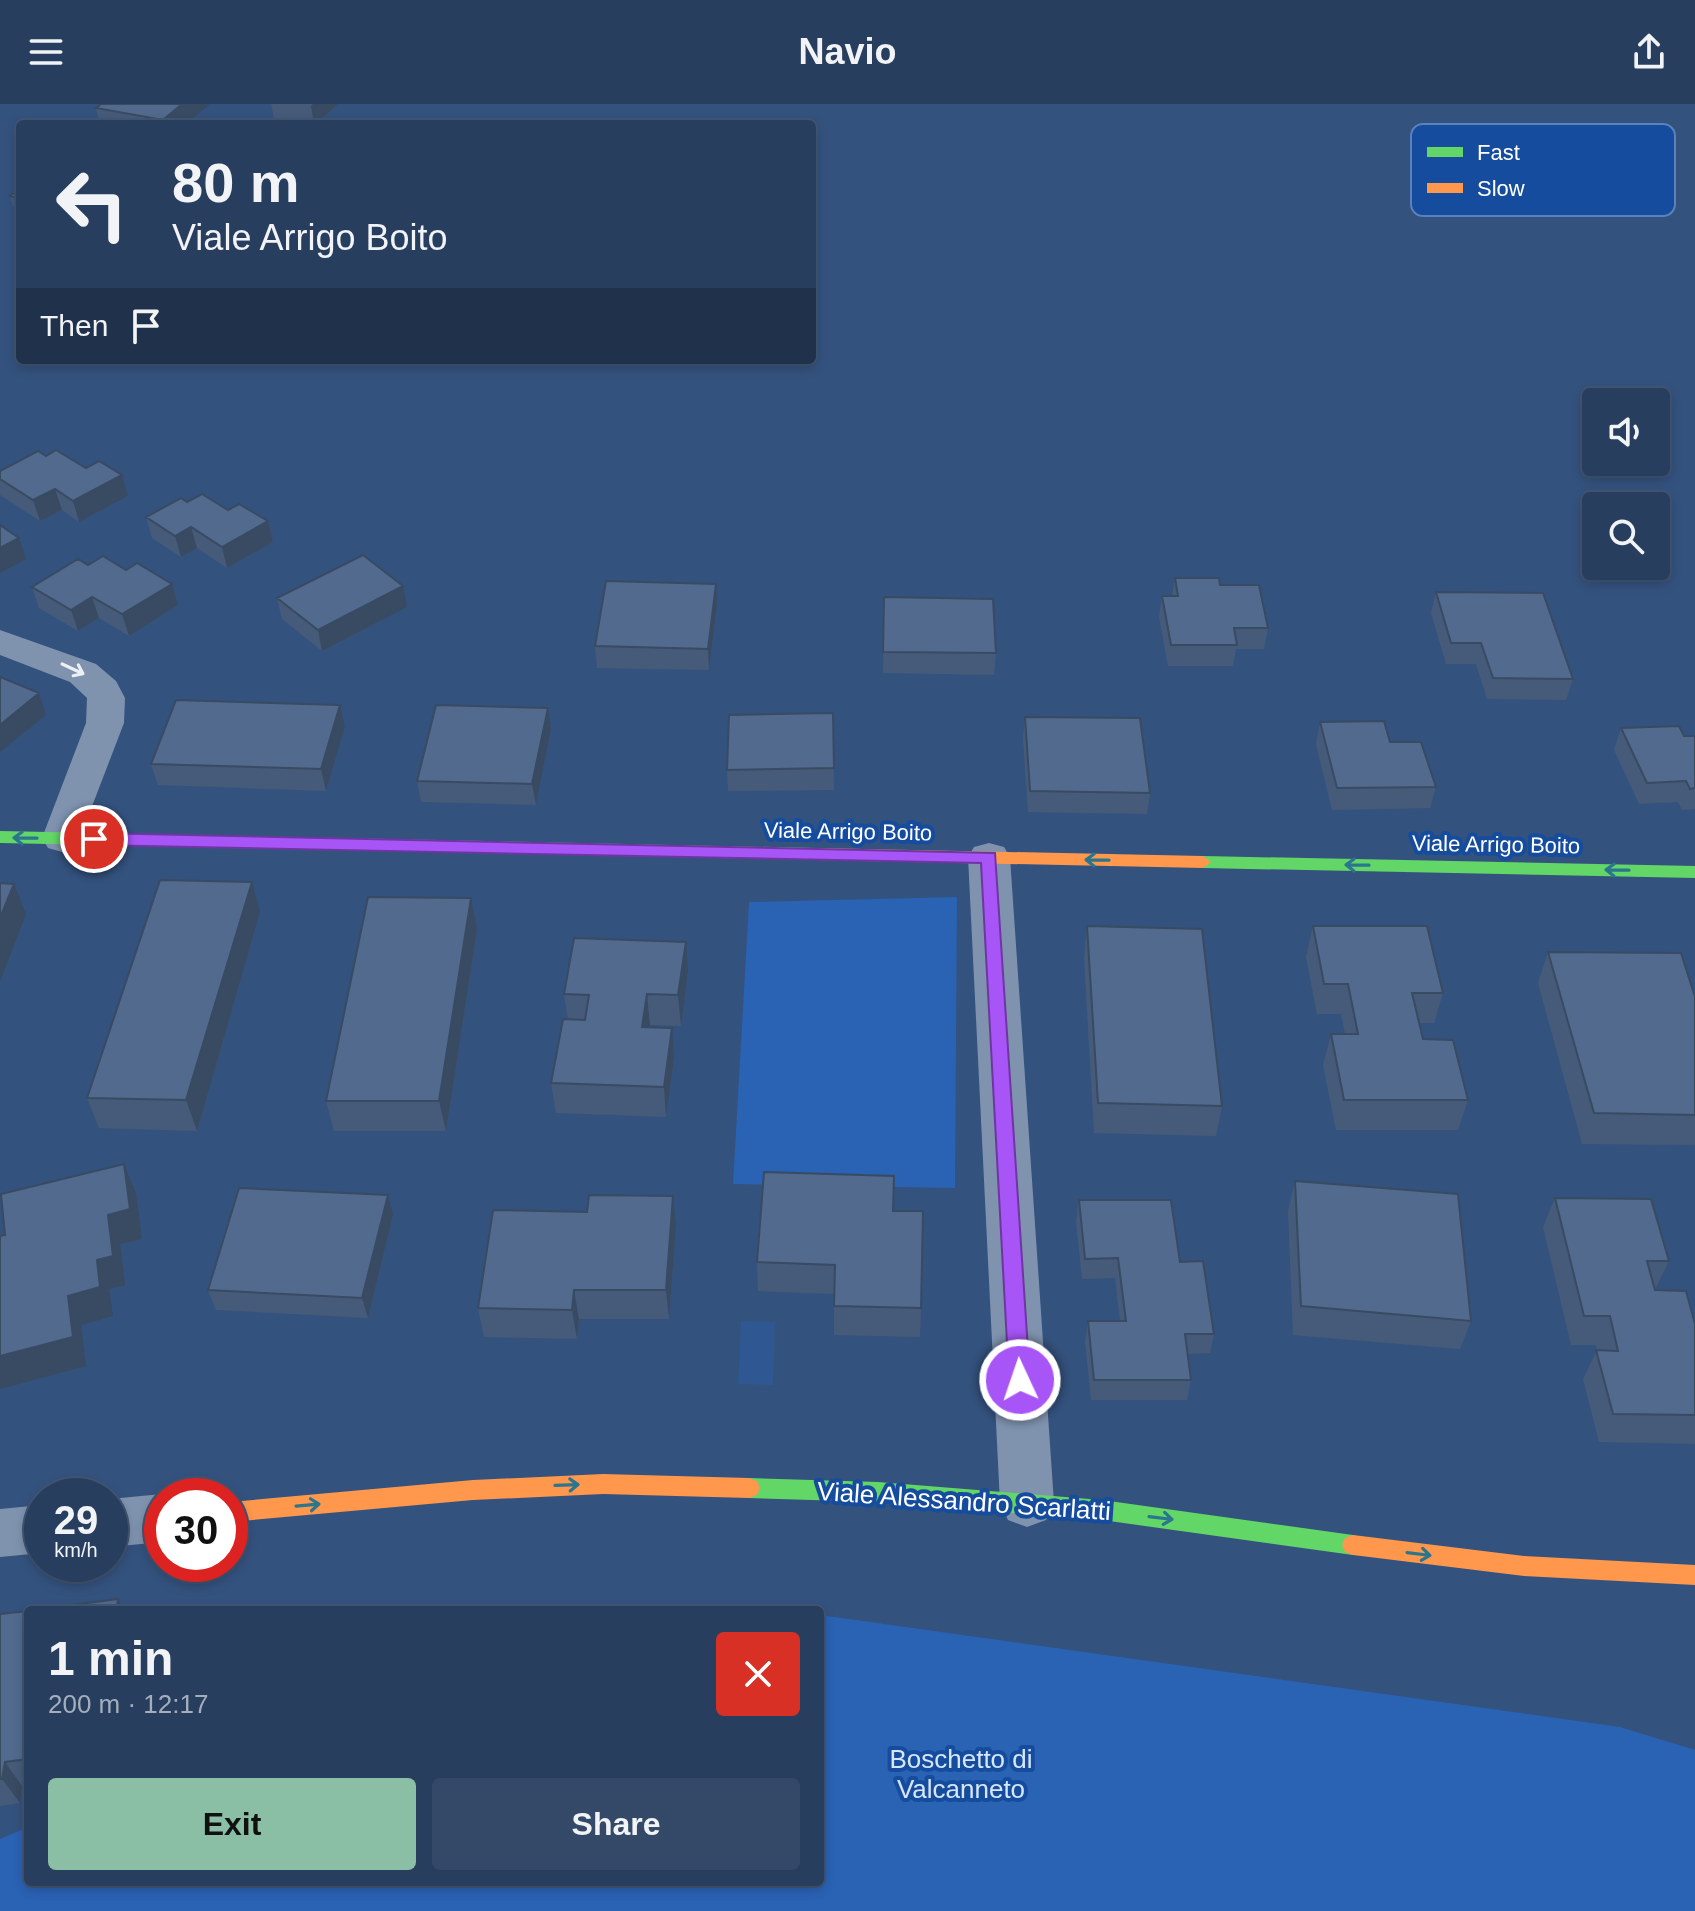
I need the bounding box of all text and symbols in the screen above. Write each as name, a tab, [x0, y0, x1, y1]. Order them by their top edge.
icon: menu	[24, 30, 68, 74]
icon: share	[1627, 30, 1671, 74]
text: Navio	[798, 31, 897, 72]
legend	[1411, 124, 1675, 216]
text: Fast	[1477, 140, 1520, 165]
text: 80 m	[172, 151, 300, 214]
icon: left	[40, 152, 144, 256]
text: Slow	[1477, 176, 1525, 201]
text: Viale Arrigo Boito	[172, 217, 448, 258]
icon: arrive	[124, 304, 168, 348]
text: Then	[40, 309, 108, 342]
map controls	[1582, 388, 1670, 580]
button: sound	[1582, 388, 1670, 476]
button: search	[1582, 492, 1670, 580]
one-way arrow	[61, 662, 85, 677]
pin	[60, 805, 128, 873]
icon: arrive	[72, 817, 116, 861]
street label: Viale Arrigo Boito	[764, 818, 932, 845]
one-way arrow	[12, 830, 39, 845]
street label: Viale Arrigo Boito	[1412, 831, 1580, 858]
one-way arrow	[1084, 852, 1111, 867]
one-way arrow	[1344, 857, 1371, 873]
one-way arrow	[1604, 862, 1631, 878]
position arrow	[978, 1338, 1062, 1422]
street label: Viale Alessandro Scarlatti	[816, 1476, 1112, 1526]
speed limit sign: 30	[144, 1478, 248, 1582]
one-way arrow	[553, 1478, 580, 1493]
one-way arrow	[294, 1497, 321, 1512]
text: 29	[54, 1498, 98, 1542]
one-way arrow	[1148, 1511, 1174, 1526]
text: km/h	[54, 1539, 98, 1561]
one-way arrow	[1405, 1547, 1432, 1562]
text: 1 min	[48, 1632, 173, 1685]
button: close	[716, 1632, 800, 1716]
text: 200 m · 12:17	[48, 1689, 208, 1719]
park label: Boschetto di Valcanneto	[889, 1744, 1033, 1804]
button: Exit	[48, 1778, 416, 1870]
button: Share	[432, 1778, 800, 1870]

